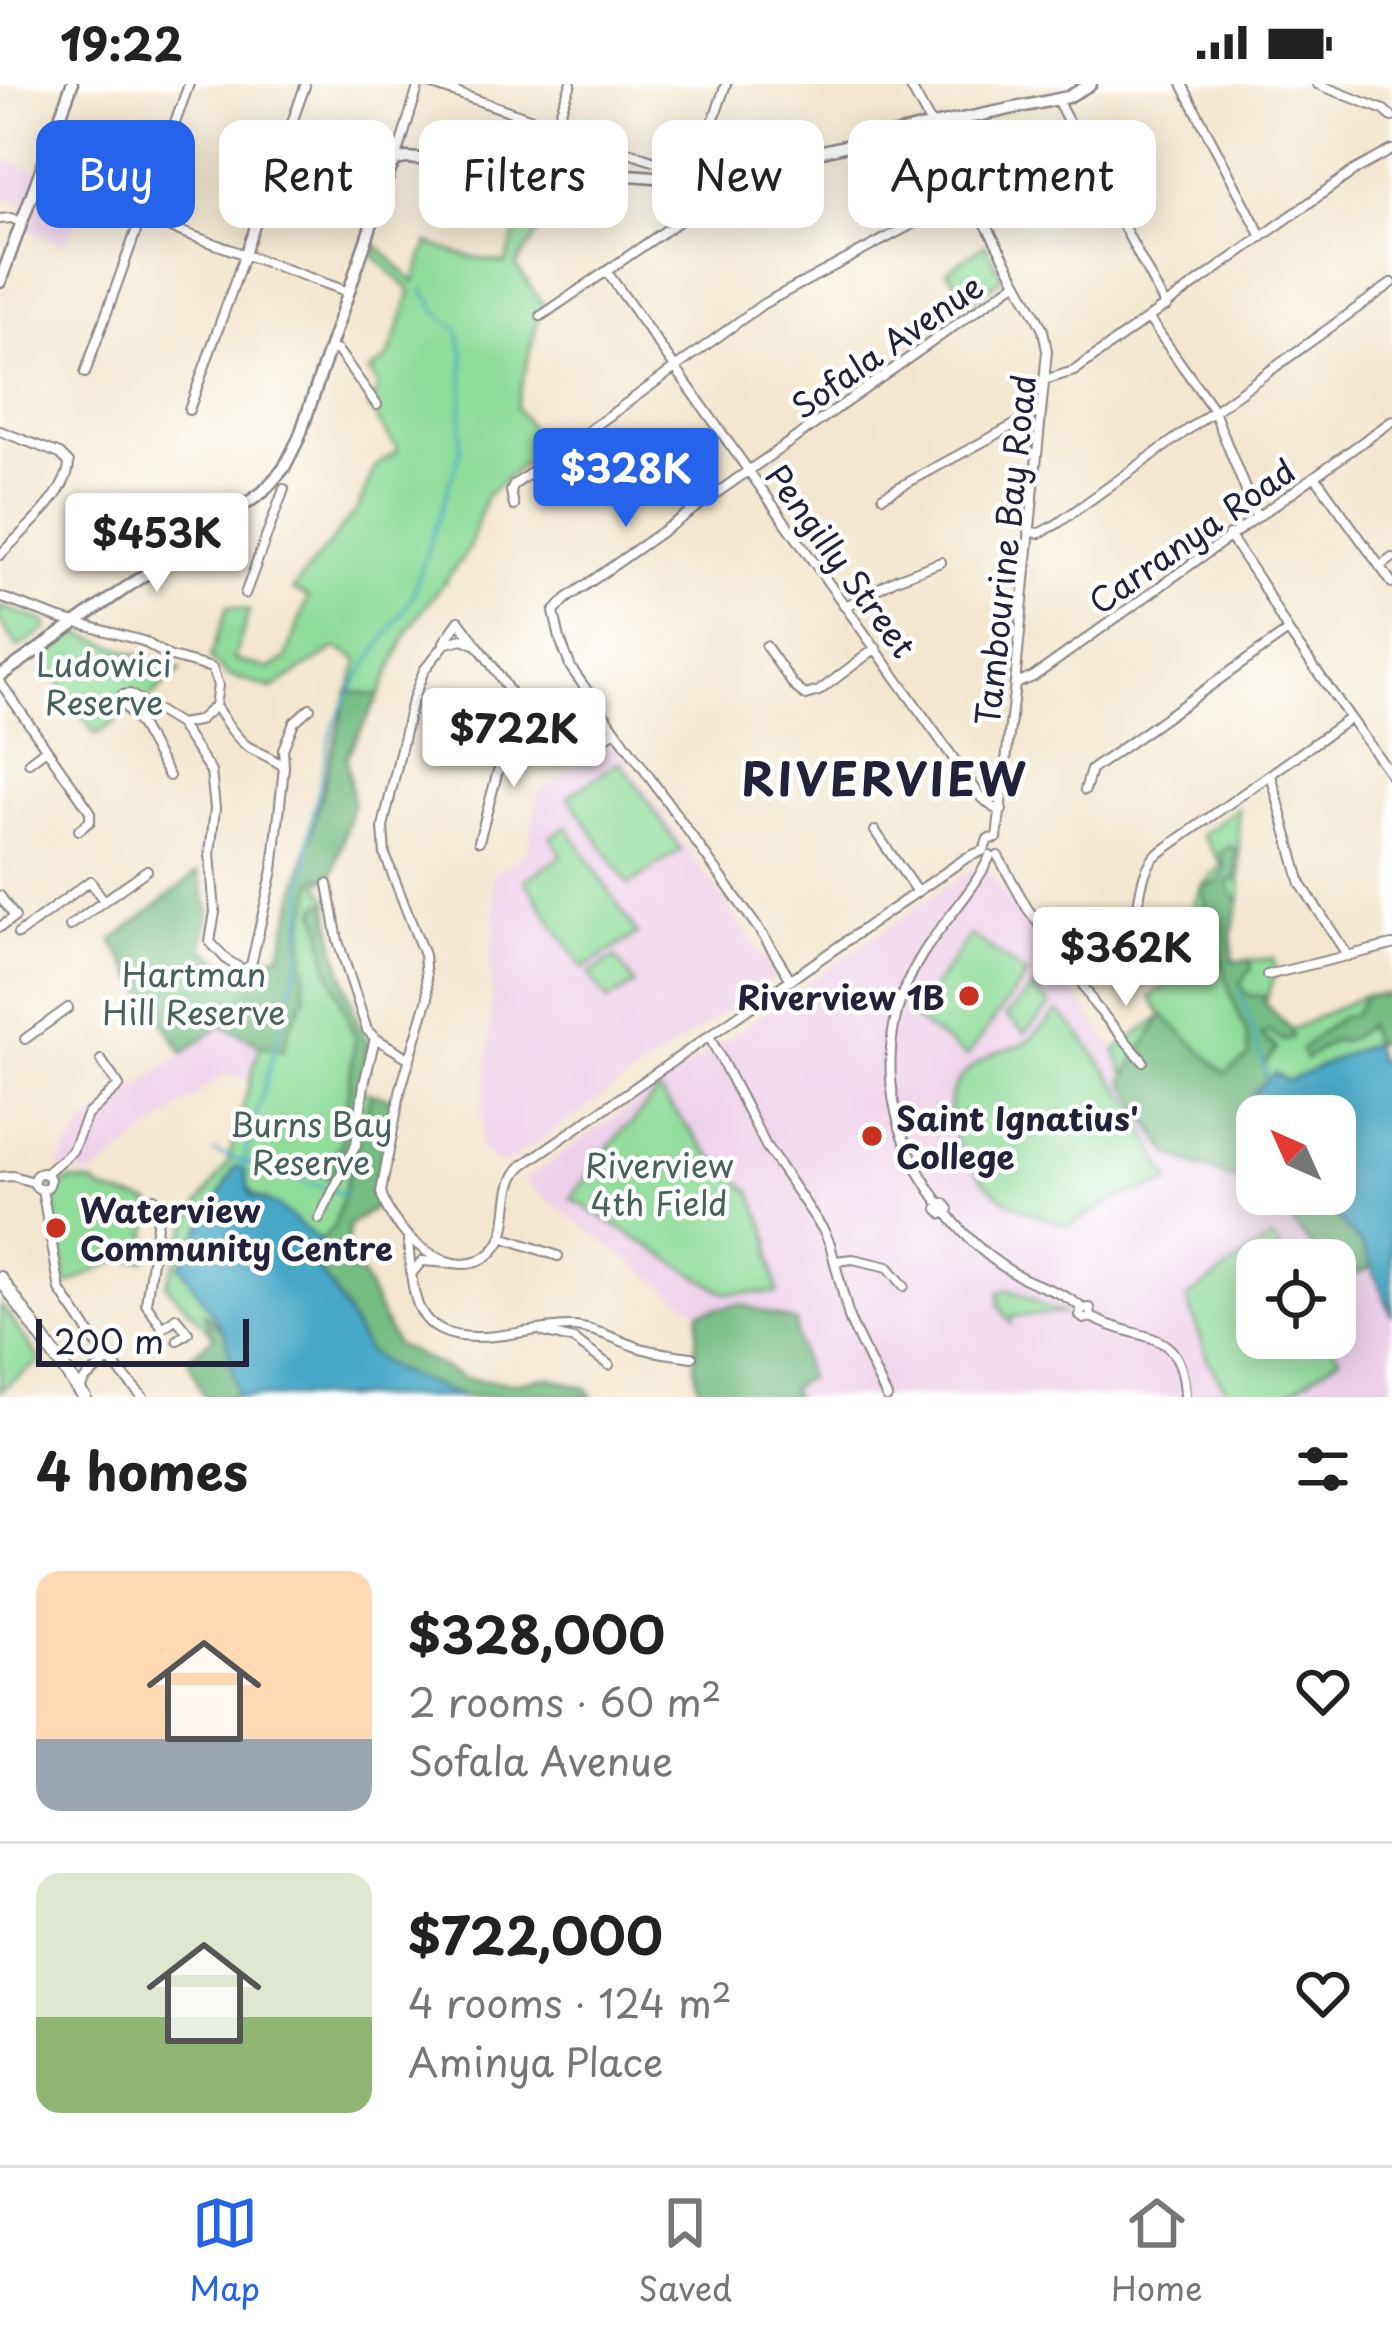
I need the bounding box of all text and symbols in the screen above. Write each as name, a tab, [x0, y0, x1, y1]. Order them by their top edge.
text: 19:22	[60, 8, 183, 76]
chip: Buy	[36, 120, 195, 228]
chip: Rent	[219, 120, 395, 228]
chip: Filters	[419, 120, 628, 228]
chip: New	[652, 120, 824, 228]
chip: Apartment	[848, 120, 1156, 228]
street label: Sofala Avenue	[780, 260, 992, 430]
street label: Tambourine Bay Road	[961, 372, 1047, 728]
pin: $328K	[542, 428, 710, 530]
text: $328K	[560, 437, 692, 496]
street label: Carranya Road	[1077, 445, 1305, 625]
street label: Pengilly Street	[754, 453, 930, 667]
pin: $453K	[73, 493, 241, 595]
text: $453K	[92, 502, 222, 561]
park label: Ludowici Reserve	[36, 638, 172, 726]
pin: $722K	[430, 688, 598, 790]
text: $722K	[449, 697, 579, 756]
district label: RIVERVIEW	[742, 743, 1028, 811]
pin: $362K	[1042, 907, 1210, 1009]
text: $362K	[1060, 916, 1192, 975]
park label: Hartman Hill Reserve	[102, 948, 286, 1036]
place label: Riverview 1B	[737, 971, 945, 1021]
marker: Riverview 1B	[956, 983, 982, 1009]
place label: Saint Ignatius' College	[896, 1092, 1139, 1180]
north arrow	[1236, 1095, 1356, 1215]
map controls	[1236, 1095, 1356, 1359]
park label: Burns Bay Reserve	[230, 1098, 392, 1186]
marker: Saint Ignatius' College	[859, 1123, 885, 1149]
park label: Riverview 4th Field	[585, 1139, 734, 1227]
place label: Waterview Community Centre	[80, 1184, 393, 1272]
marker: Waterview Community Centre	[43, 1215, 69, 1241]
button: locate	[1236, 1239, 1356, 1359]
scale bar	[36, 1313, 249, 1366]
text: 200 m	[54, 1315, 164, 1365]
text: 4 homes	[36, 1431, 248, 1508]
icon: filters	[1290, 1436, 1356, 1502]
text: $328,000	[408, 1594, 665, 1671]
icon: home	[132, 1619, 276, 1763]
icon: heart	[1290, 1658, 1356, 1724]
text: 2 rooms · 60 m²	[408, 1671, 722, 1730]
text: Sofala Avenue	[408, 1730, 673, 1789]
text: $722,000	[408, 1895, 663, 1972]
icon: home	[132, 1921, 276, 2065]
icon: heart	[1290, 1960, 1356, 2026]
text: 4 rooms · 124 m²	[408, 1972, 732, 2031]
text: Aminya Place	[408, 2031, 663, 2090]
tab: Map	[189, 2190, 260, 2312]
tab: Saved	[639, 2190, 732, 2312]
tab: Home	[1111, 2190, 1203, 2312]

